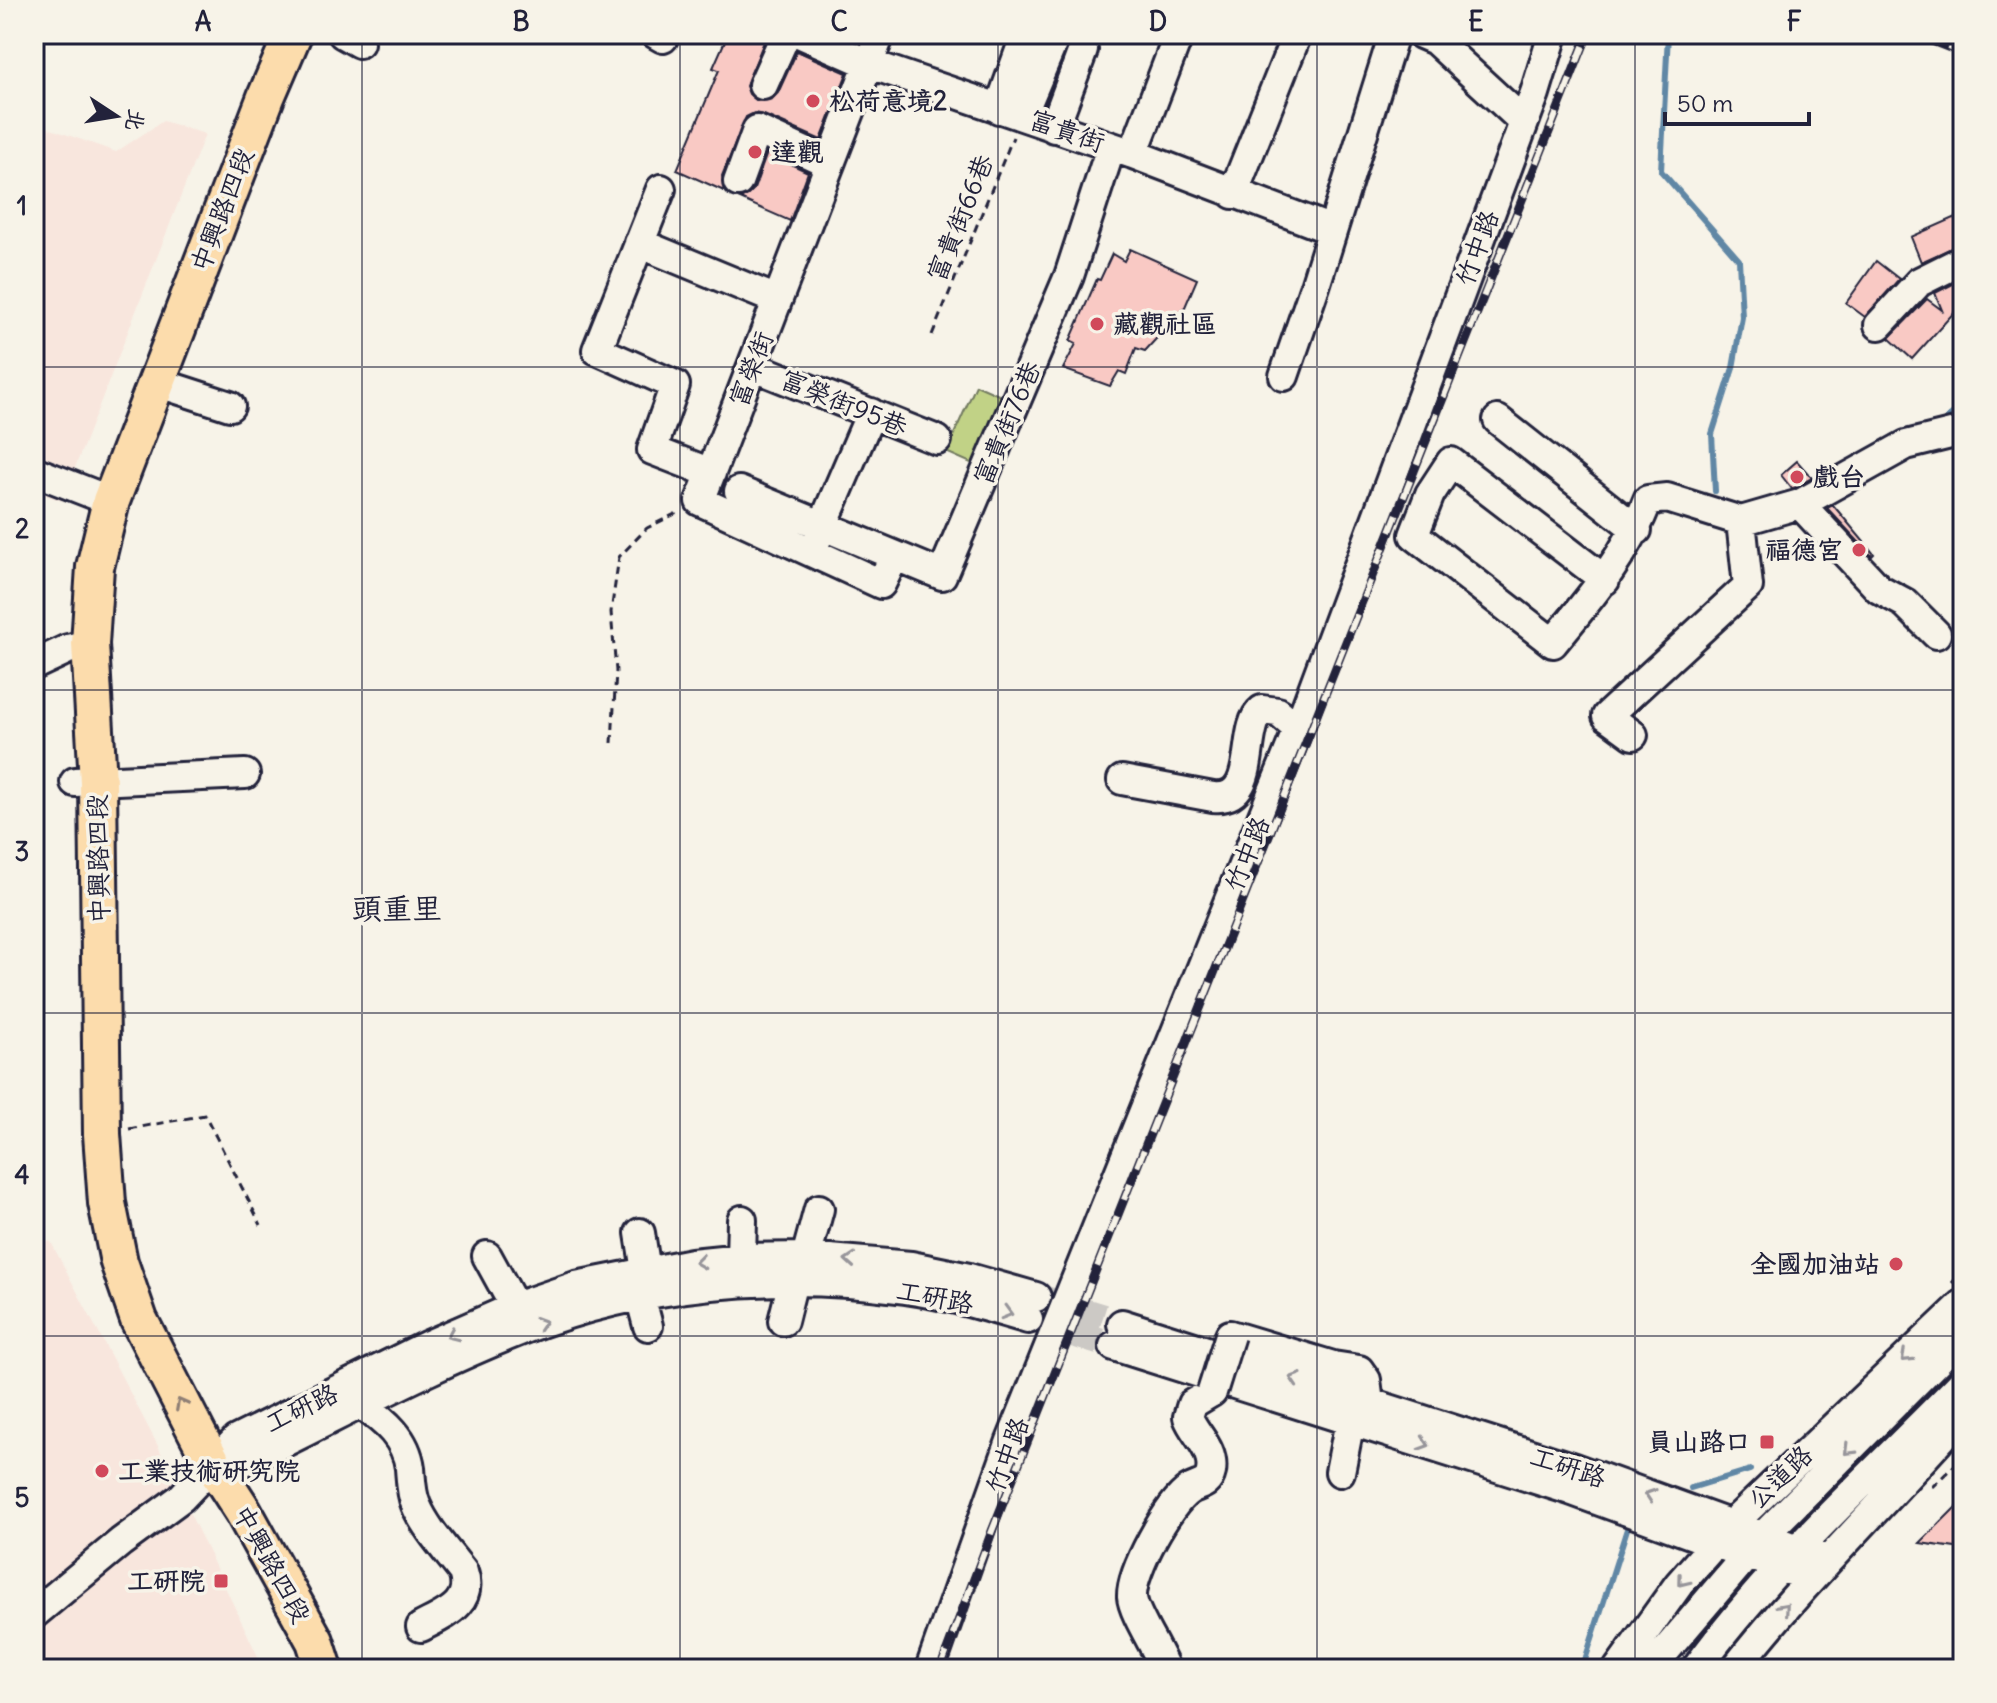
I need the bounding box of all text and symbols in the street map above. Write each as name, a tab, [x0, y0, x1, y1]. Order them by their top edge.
text: A	[195, 5, 212, 38]
text: B	[512, 5, 530, 38]
text: C	[830, 5, 848, 38]
text: D	[1149, 5, 1167, 38]
text: E	[1468, 5, 1484, 38]
text: F	[1787, 5, 1802, 38]
north arrow	[76, 76, 156, 156]
scale bar	[1665, 76, 1809, 126]
place label: 松荷意境2	[829, 84, 947, 117]
text: 50 m	[1677, 88, 1733, 118]
marker: 松荷意境2	[804, 92, 822, 110]
street label: 富貴街	[1025, 102, 1109, 159]
text: 北	[120, 106, 152, 134]
place label: 達觀	[771, 135, 823, 168]
street label: 中興路四段	[183, 143, 260, 276]
marker: 達觀	[746, 143, 764, 161]
street label: 富貴街66巷	[919, 150, 1000, 286]
text: 1	[17, 189, 27, 222]
street label: 竹中路	[1448, 206, 1505, 290]
place label: 藏觀社區	[1113, 307, 1217, 340]
marker: 藏觀社區	[1088, 315, 1106, 333]
street label: 富榮街	[721, 326, 780, 411]
street label: 富貴街76巷	[966, 356, 1047, 490]
street label: 富榮街95巷	[776, 362, 912, 443]
place label: 戲台	[1813, 460, 1865, 493]
marker: 戲台	[1788, 468, 1806, 486]
text: 2	[15, 512, 29, 545]
place label: 福德宮	[1765, 533, 1843, 566]
marker: 福德宮	[1850, 541, 1868, 559]
street label: 中興路四段	[80, 794, 115, 924]
street label: 竹中路	[1217, 811, 1276, 896]
text: 3	[15, 835, 29, 868]
district label: 頭重里	[352, 889, 442, 927]
text: 4	[14, 1158, 30, 1191]
place label: 全國加油站	[1750, 1247, 1880, 1280]
one-way arrow	[843, 1252, 856, 1269]
one-way arrow	[694, 1253, 707, 1270]
marker: 全國加油站	[1887, 1255, 1905, 1273]
street label: 工研路	[894, 1273, 977, 1320]
one-way arrow	[1000, 1304, 1014, 1320]
one-way arrow	[534, 1317, 548, 1333]
one-way arrow	[446, 1325, 460, 1341]
one-way arrow	[1901, 1348, 1915, 1363]
one-way arrow	[1289, 1372, 1302, 1388]
street label: 工研路	[258, 1376, 343, 1439]
one-way arrow	[175, 1397, 190, 1412]
street label: 竹中路	[978, 1413, 1035, 1497]
place label: 員山路口	[1647, 1425, 1751, 1458]
marker: 員山路口	[1758, 1433, 1776, 1451]
one-way arrow	[1417, 1435, 1430, 1451]
street label: 公道路	[1740, 1438, 1819, 1516]
street label: 工研路	[1526, 1439, 1610, 1494]
one-way arrow	[1844, 1441, 1858, 1455]
place label: 工業技術研究院	[118, 1454, 300, 1487]
marker: 工業技術研究院	[93, 1462, 111, 1480]
text: 5	[15, 1481, 30, 1514]
one-way arrow	[1643, 1488, 1657, 1504]
street label: 中興路四段	[226, 1499, 318, 1629]
place label: 工研院	[127, 1564, 205, 1597]
one-way arrow	[1678, 1571, 1693, 1586]
marker: 工研院	[212, 1572, 230, 1590]
one-way arrow	[1774, 1603, 1789, 1618]

